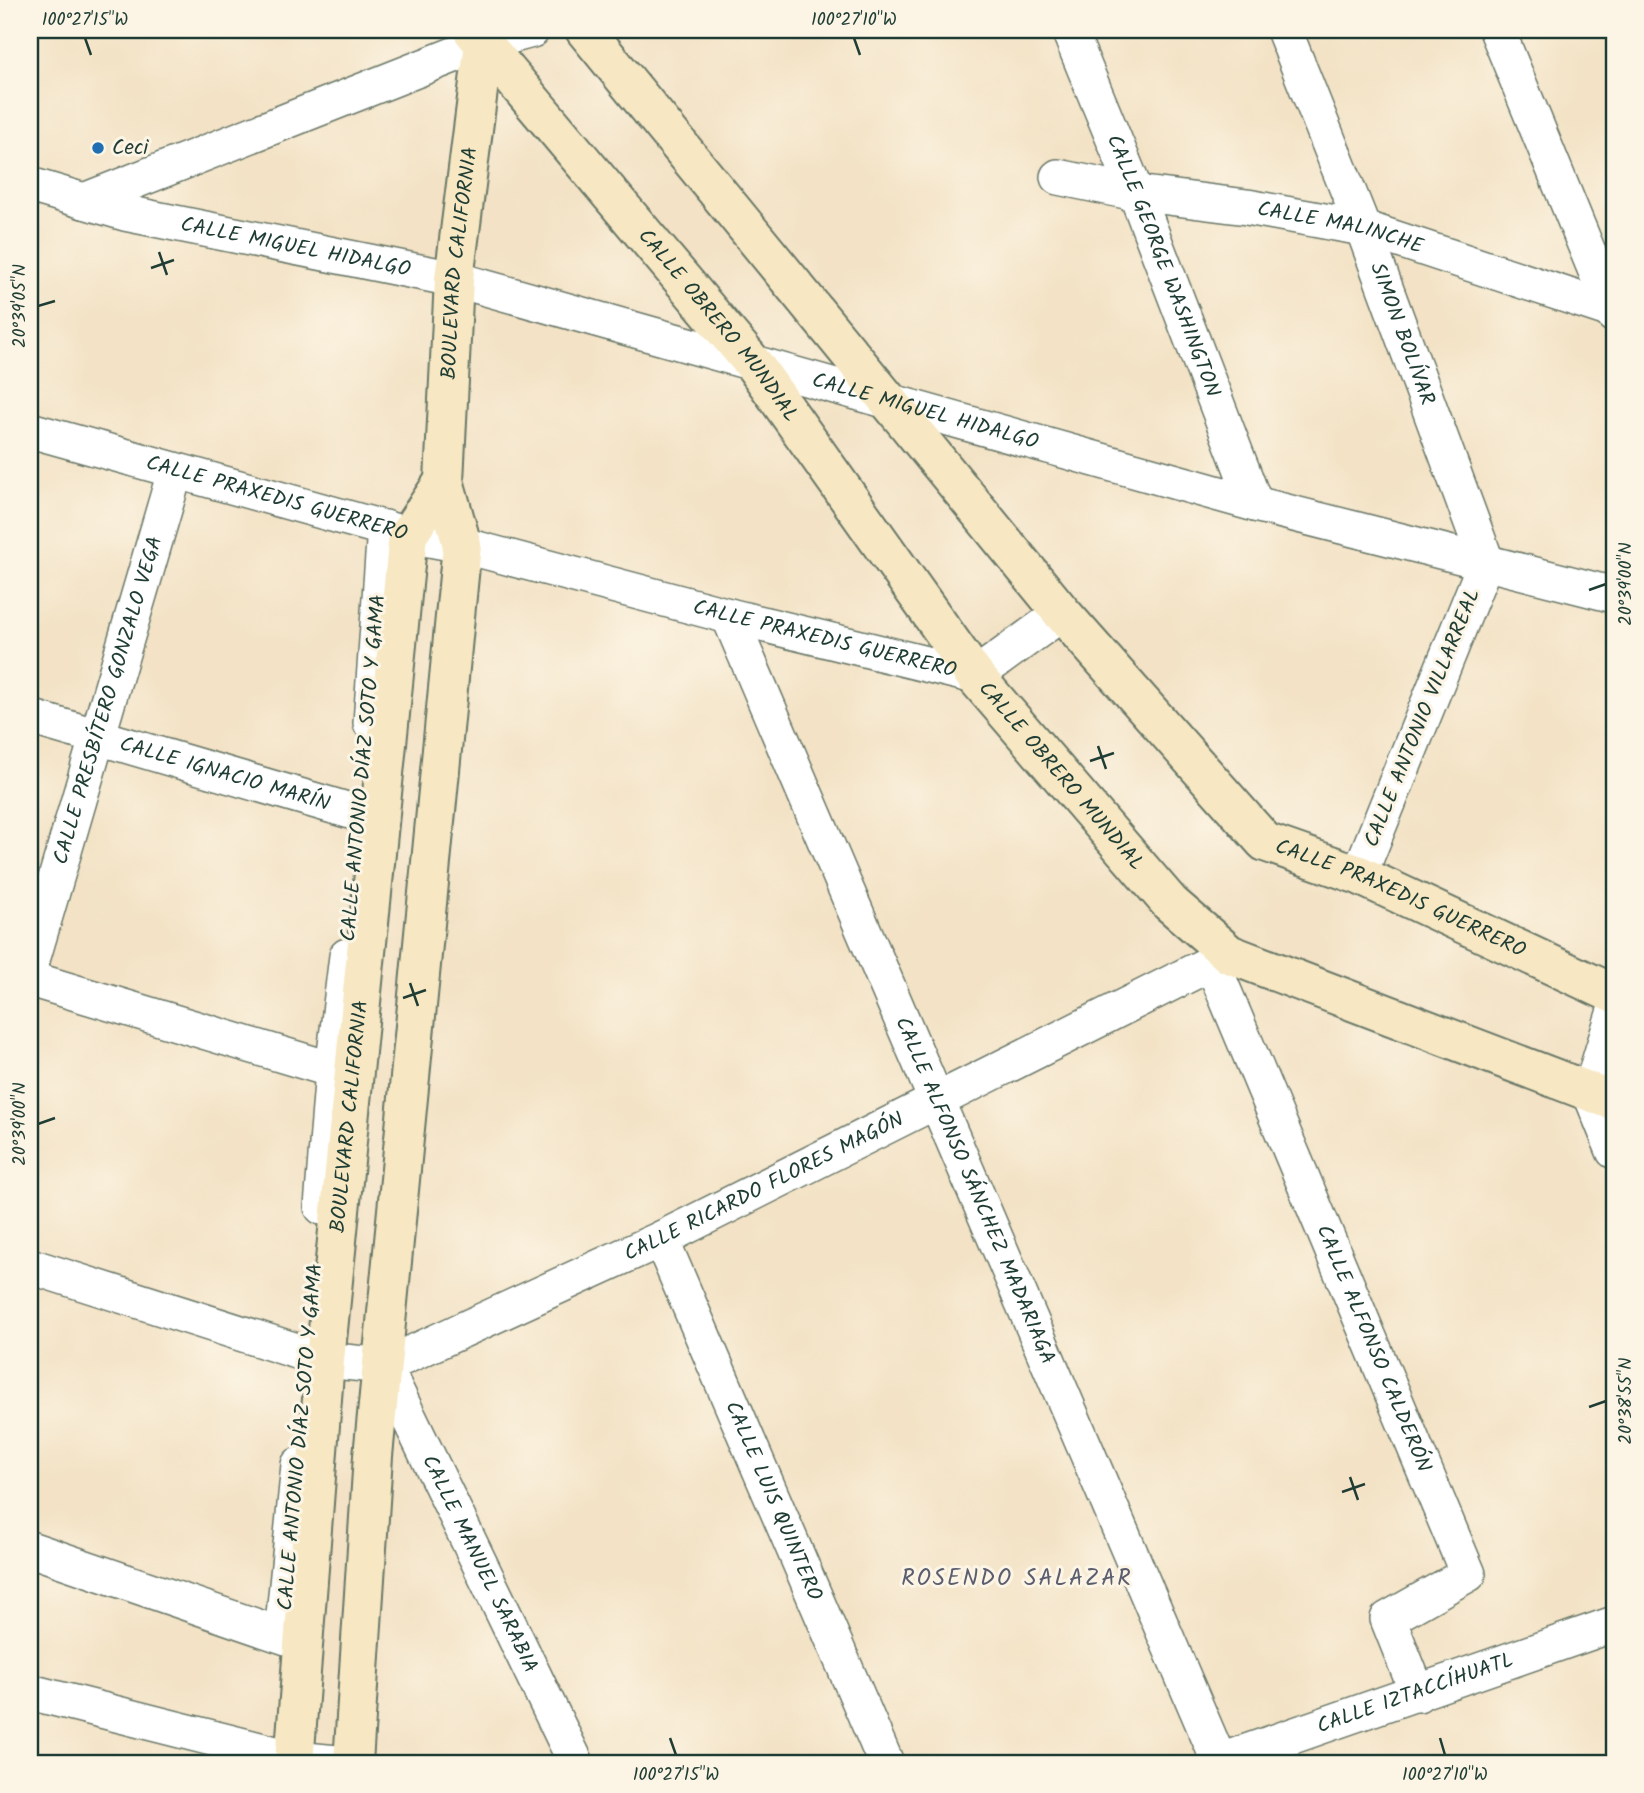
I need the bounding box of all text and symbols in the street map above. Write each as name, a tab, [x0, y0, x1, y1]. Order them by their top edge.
text: 100°27'15"W	[42, 6, 128, 35]
text: 100°27'10"W	[811, 6, 897, 35]
street label: CALLE GEORGE WASHINGTON	[1097, 130, 1229, 402]
place label: Ceci	[112, 132, 149, 165]
marker: Ceci	[90, 140, 106, 156]
street label: BOULEVARD CALIFORNIA	[433, 145, 487, 380]
street label: CALLE MALINCHE	[1255, 193, 1428, 263]
street label: CALLE MIGUEL HIDALGO	[178, 208, 414, 286]
street label: CALLE OBRERO MUNDIAL	[629, 221, 806, 429]
street label: SIMON BOLÍVAR	[1361, 258, 1444, 410]
text: 20°39'05"N	[6, 264, 35, 348]
street label: CALLE MIGUEL HIDALGO	[808, 364, 1042, 459]
street label: CALLE PRAXEDIS GUERRERO	[142, 446, 411, 551]
street label: CALLE PRESBÍTERO GONZALO VEGA	[44, 532, 172, 868]
text: 20°39'00"N	[1612, 542, 1641, 626]
street label: CALLE ANTONIO VILLARREAL	[1356, 584, 1490, 852]
street label: CALLE PRAXEDIS GUERRERO	[689, 591, 960, 687]
street label: CALLE ANTONIO DÍAZ SOTO Y GAMA	[332, 593, 396, 943]
street label: CALLE OBRERO MUNDIAL	[970, 674, 1152, 878]
street label: CALLE IGNACIO MARÍN	[115, 728, 334, 821]
street label: CALLE PRAXEDIS GUERRERO	[1270, 830, 1531, 967]
street label: BOULEVARD CALIFORNIA	[321, 998, 378, 1234]
street label: CALLE ALFONSO SÁNCHEZ MADARIAGA	[886, 1012, 1064, 1370]
text: 20°39'00"N	[6, 1082, 35, 1166]
street label: CALLE RICARDO FLORES MAGÓN	[619, 1103, 910, 1270]
street label: CALLE ALFONSO CALDERÓN	[1307, 1220, 1440, 1478]
street label: CALLE ANTONIO DÍAZ SOTO Y GAMA	[269, 1262, 333, 1612]
text: 20°38'55"N	[1612, 1358, 1641, 1444]
street label: CALLE LUIS QUINTERO	[716, 1396, 831, 1606]
street label: CALLE MANUEL SARABIA	[413, 1449, 547, 1679]
district label: ROSENDO SALAZAR	[901, 1561, 1133, 1597]
street label: CALLE IZTACCÍHUATL	[1312, 1644, 1518, 1743]
text: 100°27'15"W	[633, 1761, 719, 1790]
text: 100°27'10"W	[1402, 1761, 1488, 1790]

